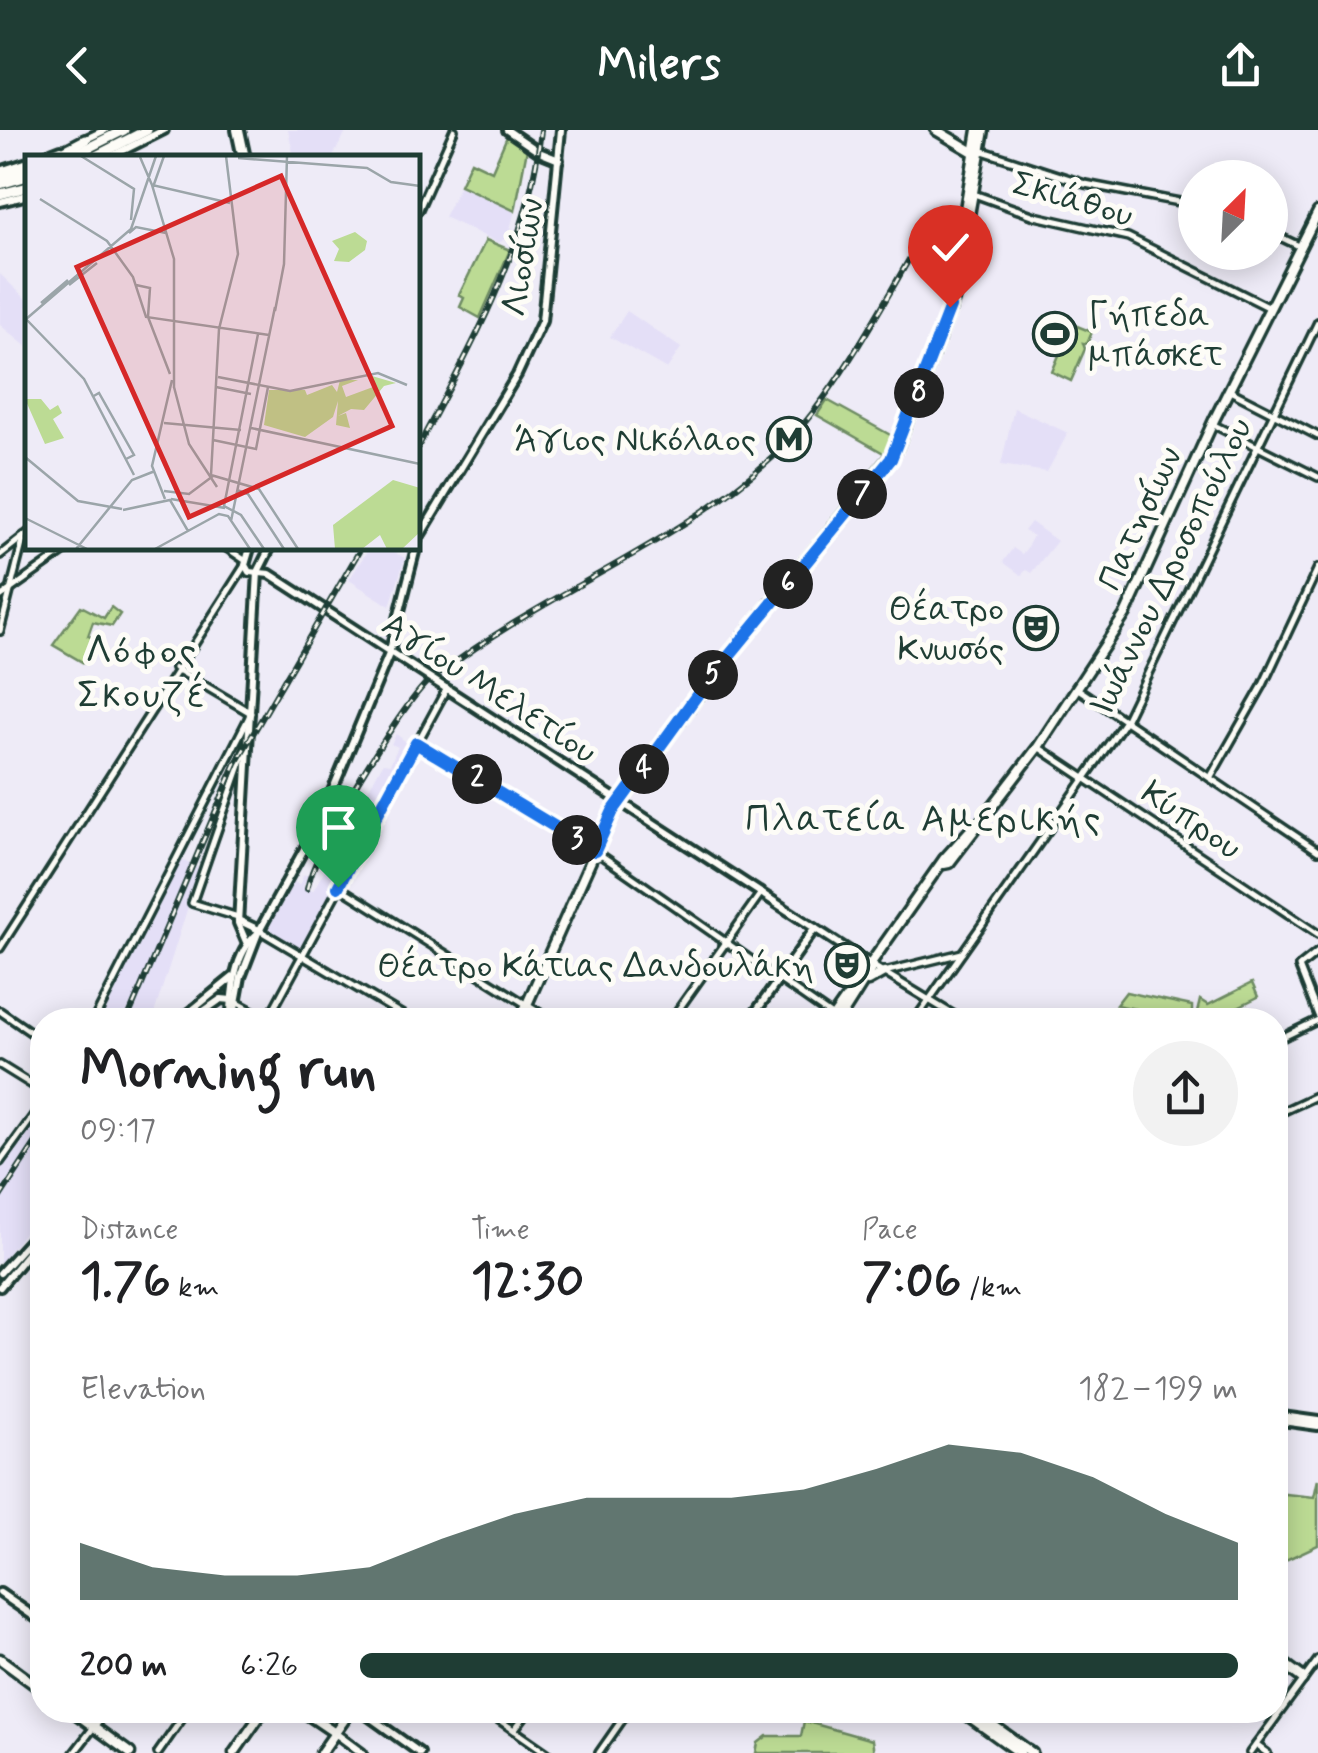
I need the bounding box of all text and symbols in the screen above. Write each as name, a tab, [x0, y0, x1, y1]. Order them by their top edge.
text: Milers	[597, 36, 721, 95]
icon: back	[50, 38, 105, 93]
icon: share	[1213, 38, 1268, 93]
inset map	[25, 155, 420, 550]
north arrow	[1178, 160, 1288, 270]
map controls	[1178, 160, 1288, 270]
street label: Σκιάθου	[1007, 161, 1138, 239]
street label: Λιοσίων	[492, 195, 556, 320]
pin	[908, 205, 993, 308]
icon: check	[923, 220, 978, 275]
place label: Γήπεδα μπάσκετ	[1088, 293, 1222, 379]
sports icon: Γήπεδα μπάσκετ	[1032, 311, 1078, 357]
pin: 8	[894, 368, 944, 418]
text: 8	[911, 374, 927, 411]
street label: Ιωάννου Δροσοπούλου	[1080, 410, 1264, 724]
metro station icon: Άγιος Νικόλαος	[766, 416, 812, 462]
place label: Άγιος Νικόλαος	[515, 418, 756, 464]
street label: Πατησίων	[1087, 439, 1194, 598]
pin: 7	[837, 469, 887, 519]
text: 7	[854, 475, 871, 512]
pin: 6	[763, 559, 813, 609]
text: 6	[781, 565, 795, 602]
place label: Θέατρο Κνωσός	[888, 587, 1004, 673]
street label: Αγίου Μελετίου	[373, 602, 605, 775]
theatre icon: Θέατρο Κνωσός	[1013, 605, 1059, 651]
district label: Λόφος Σκουζέ	[77, 628, 207, 721]
pin: 5	[688, 650, 738, 700]
text: 5	[705, 656, 721, 693]
pin: 4	[619, 744, 669, 794]
text: 4	[636, 750, 652, 787]
pin: 2	[452, 754, 502, 804]
text: 2	[470, 760, 484, 797]
street label: Κύπρου	[1132, 770, 1250, 871]
pin	[296, 785, 381, 888]
district label: Πλατεία Αμερικής	[745, 796, 1103, 845]
icon: arrive	[311, 800, 366, 855]
pin: 3	[552, 815, 602, 865]
text: 3	[571, 821, 583, 858]
theatre icon: Θέατρο Κάτιας Δανδουλάκη	[824, 942, 870, 988]
place label: Θέατρο Κάτιας Δανδουλάκη	[377, 944, 814, 990]
text: Morning run	[80, 1036, 377, 1108]
button: share	[1133, 1041, 1238, 1146]
text: 09:17	[80, 1110, 156, 1152]
text: Distance	[80, 1212, 178, 1249]
text: Time	[471, 1212, 530, 1249]
text: Pace	[862, 1212, 918, 1249]
text: 1.76	[80, 1249, 171, 1315]
text: 12:30	[471, 1249, 584, 1315]
text: 7:06	[862, 1249, 961, 1315]
text: km	[171, 1270, 219, 1307]
text: /km	[961, 1270, 1022, 1307]
text: Elevation	[80, 1368, 206, 1410]
text: 182–199 m	[1078, 1368, 1238, 1410]
text: 200 m	[80, 1645, 167, 1687]
text: 6:26	[240, 1645, 298, 1687]

